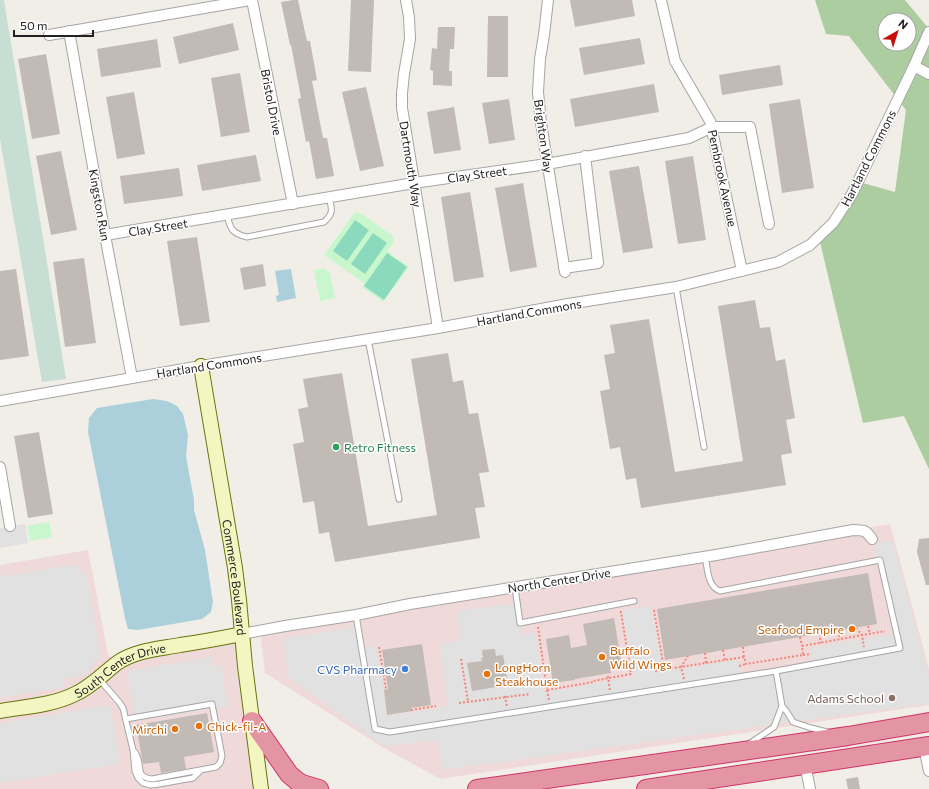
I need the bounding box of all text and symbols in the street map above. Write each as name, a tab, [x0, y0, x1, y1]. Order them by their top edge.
scale bar	[14, 12, 93, 38]
north arrow	[877, 12, 917, 52]
text: N	[896, 16, 911, 31]
text: 50 m	[20, 18, 48, 32]
street label: Bristol Drive	[259, 68, 285, 136]
street label: Brighton Way	[532, 98, 556, 174]
street label: Hartland Commons	[838, 107, 898, 209]
street label: Dartmouth Way	[397, 120, 425, 208]
street label: Pembrook Avenue	[706, 128, 740, 228]
street label: Clay Street	[446, 163, 508, 185]
street label: Kingston Run	[87, 168, 113, 242]
street label: Clay Street	[127, 215, 189, 239]
street label: Hartland Commons	[475, 296, 583, 328]
street label: Hartland Commons	[155, 350, 263, 380]
place label: Retro Fitness	[344, 440, 416, 454]
marker: Retro Fitness	[331, 442, 341, 452]
street label: Commerce Boulevard	[220, 518, 249, 636]
street label: North Center Drive	[507, 565, 611, 595]
place label: Seafood Empire	[758, 622, 844, 636]
marker: Seafood Empire	[847, 624, 857, 634]
street label: South Center Drive	[72, 640, 167, 700]
place label: Buffalo Wild Wings	[610, 643, 672, 671]
marker: Buffalo Wild Wings	[597, 652, 607, 662]
place label: LongHorn Steakhouse	[495, 660, 558, 688]
place label: CVS Pharmacy	[317, 662, 397, 676]
marker: CVS Pharmacy	[400, 664, 410, 674]
marker: LongHorn Steakhouse	[482, 669, 492, 679]
place label: Adams School	[807, 691, 884, 705]
marker: Adams School	[887, 693, 897, 703]
place label: Chick-fil-A	[207, 719, 266, 733]
marker: Chick-fil-A	[194, 721, 204, 731]
place label: Mirchi	[132, 722, 167, 736]
marker: Mirchi	[170, 724, 180, 734]

